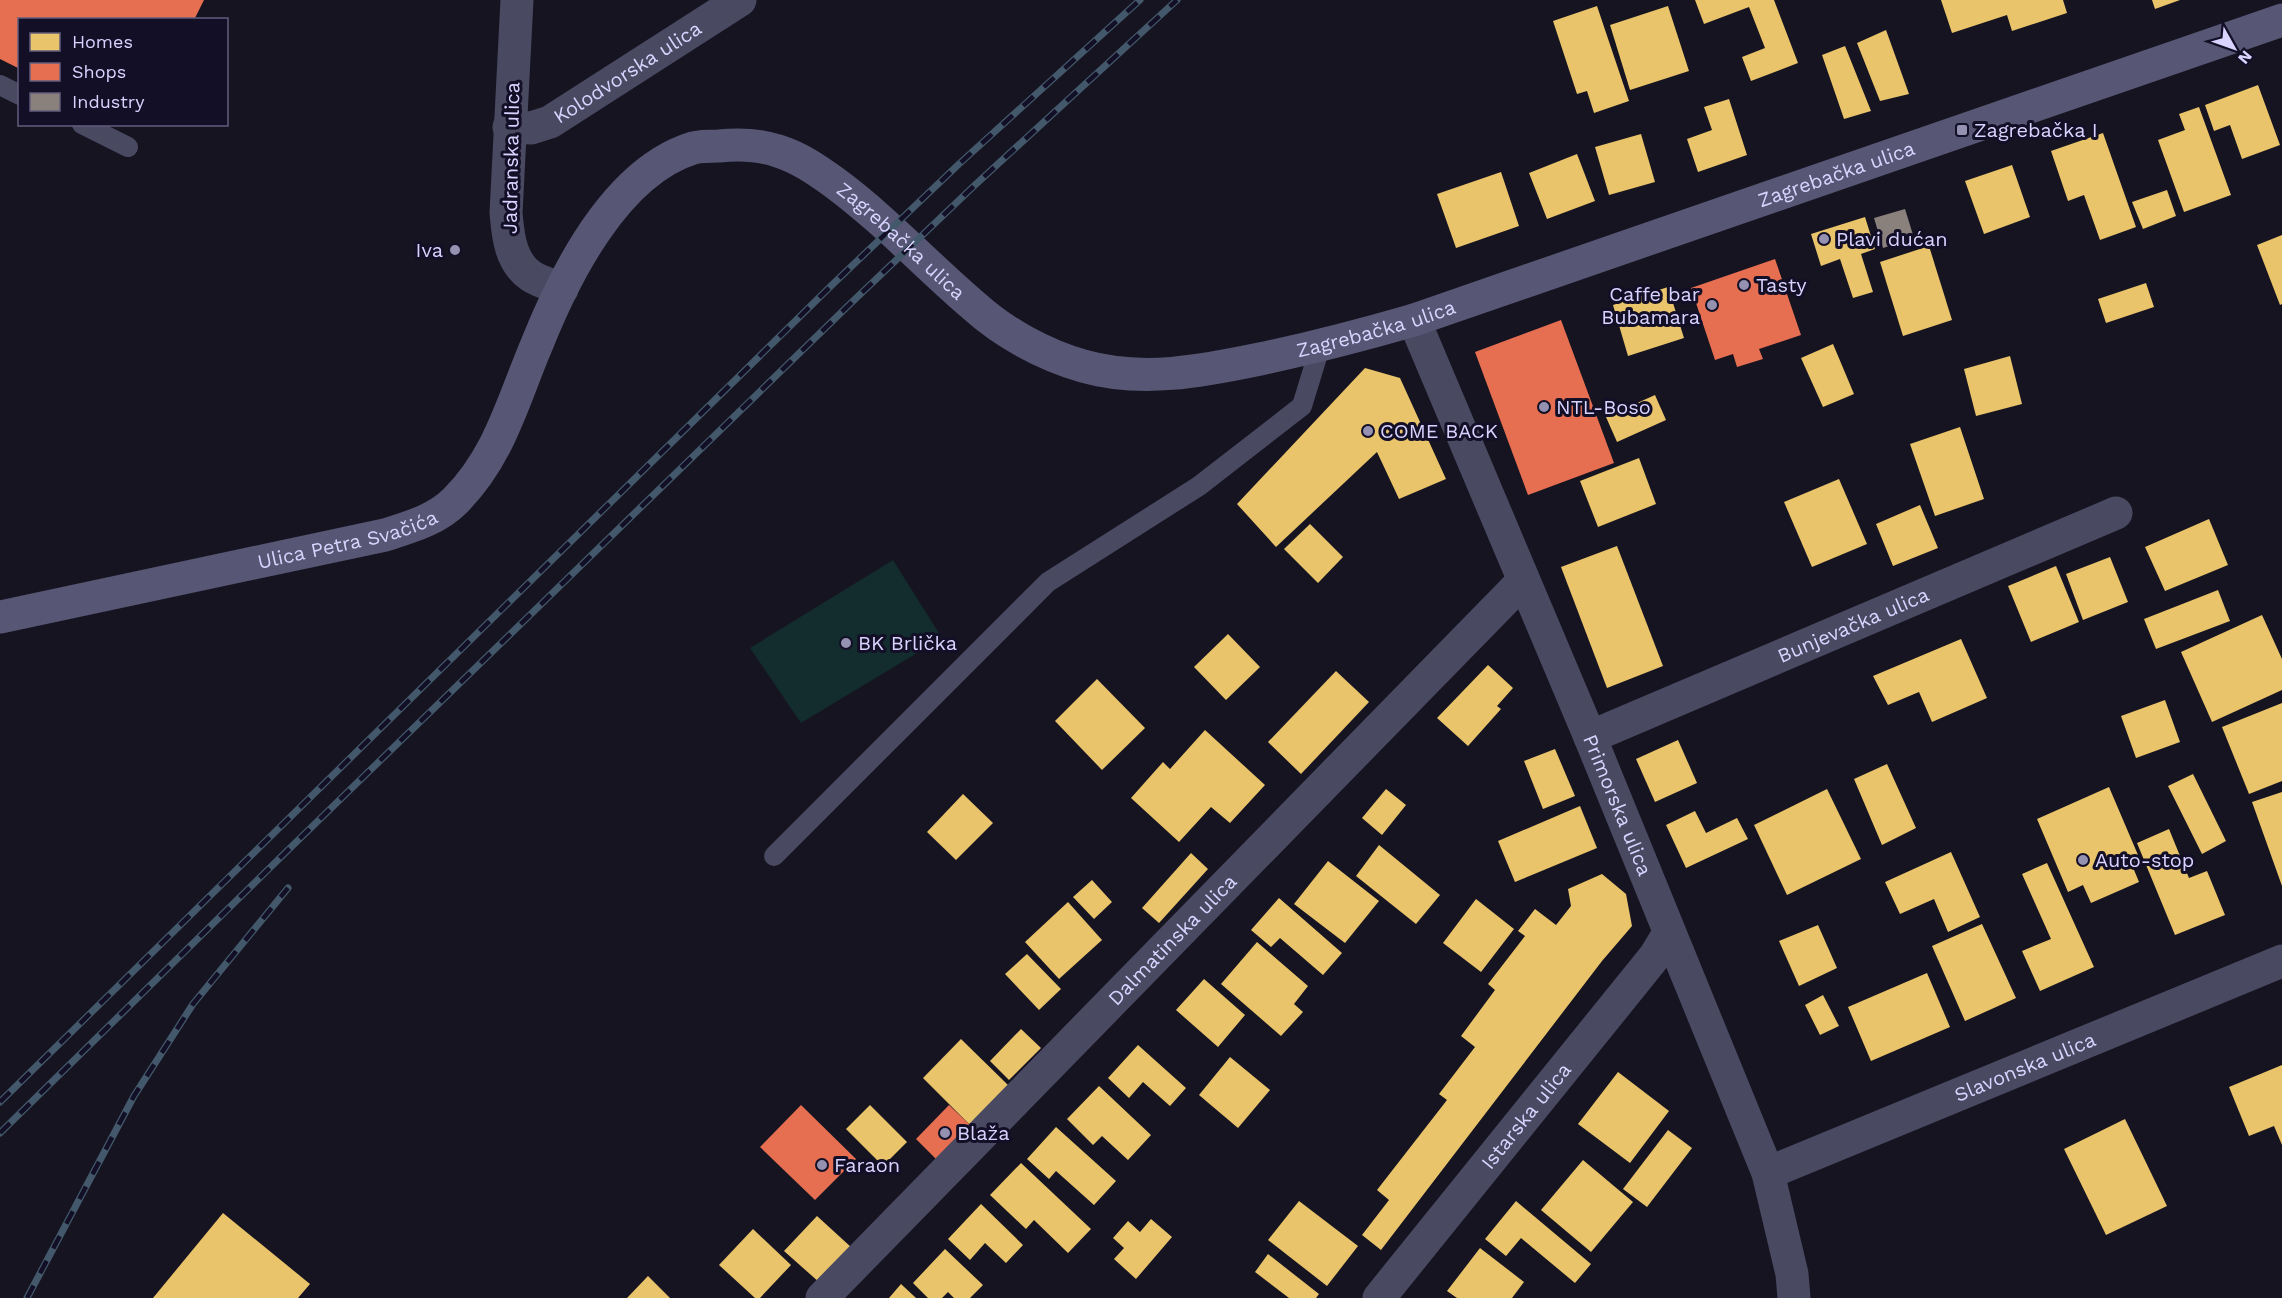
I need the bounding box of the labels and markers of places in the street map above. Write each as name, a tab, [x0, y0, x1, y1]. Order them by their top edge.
place label: Zagrebačka I	[1974, 118, 2098, 142]
marker: Zagrebačka I	[1955, 123, 1969, 137]
place label: Plavi dućan	[1836, 227, 1948, 251]
marker: Plavi dućan	[1817, 232, 1831, 246]
place label: Iva	[416, 238, 443, 262]
marker: Iva	[448, 243, 462, 257]
place label: Tasty	[1756, 273, 1807, 297]
marker: Tasty	[1737, 278, 1751, 292]
place label: Caffe bar Bubamara	[1601, 282, 1700, 329]
marker: Caffe bar Bubamara	[1705, 298, 1719, 312]
place label: NTL-Boso	[1556, 395, 1651, 419]
marker: NTL-Boso	[1537, 400, 1551, 414]
place label: COME BACK	[1380, 419, 1498, 443]
marker: COME BACK	[1361, 424, 1375, 438]
place label: BK Brlička	[858, 631, 957, 655]
marker: BK Brlička	[839, 636, 853, 650]
place label: Auto-stop	[2095, 848, 2194, 872]
marker: Auto-stop	[2076, 853, 2090, 867]
place label: Blaža	[957, 1121, 1010, 1145]
marker: Blaža	[938, 1126, 952, 1140]
place label: Faraon	[834, 1153, 900, 1177]
marker: Faraon	[815, 1158, 829, 1172]

